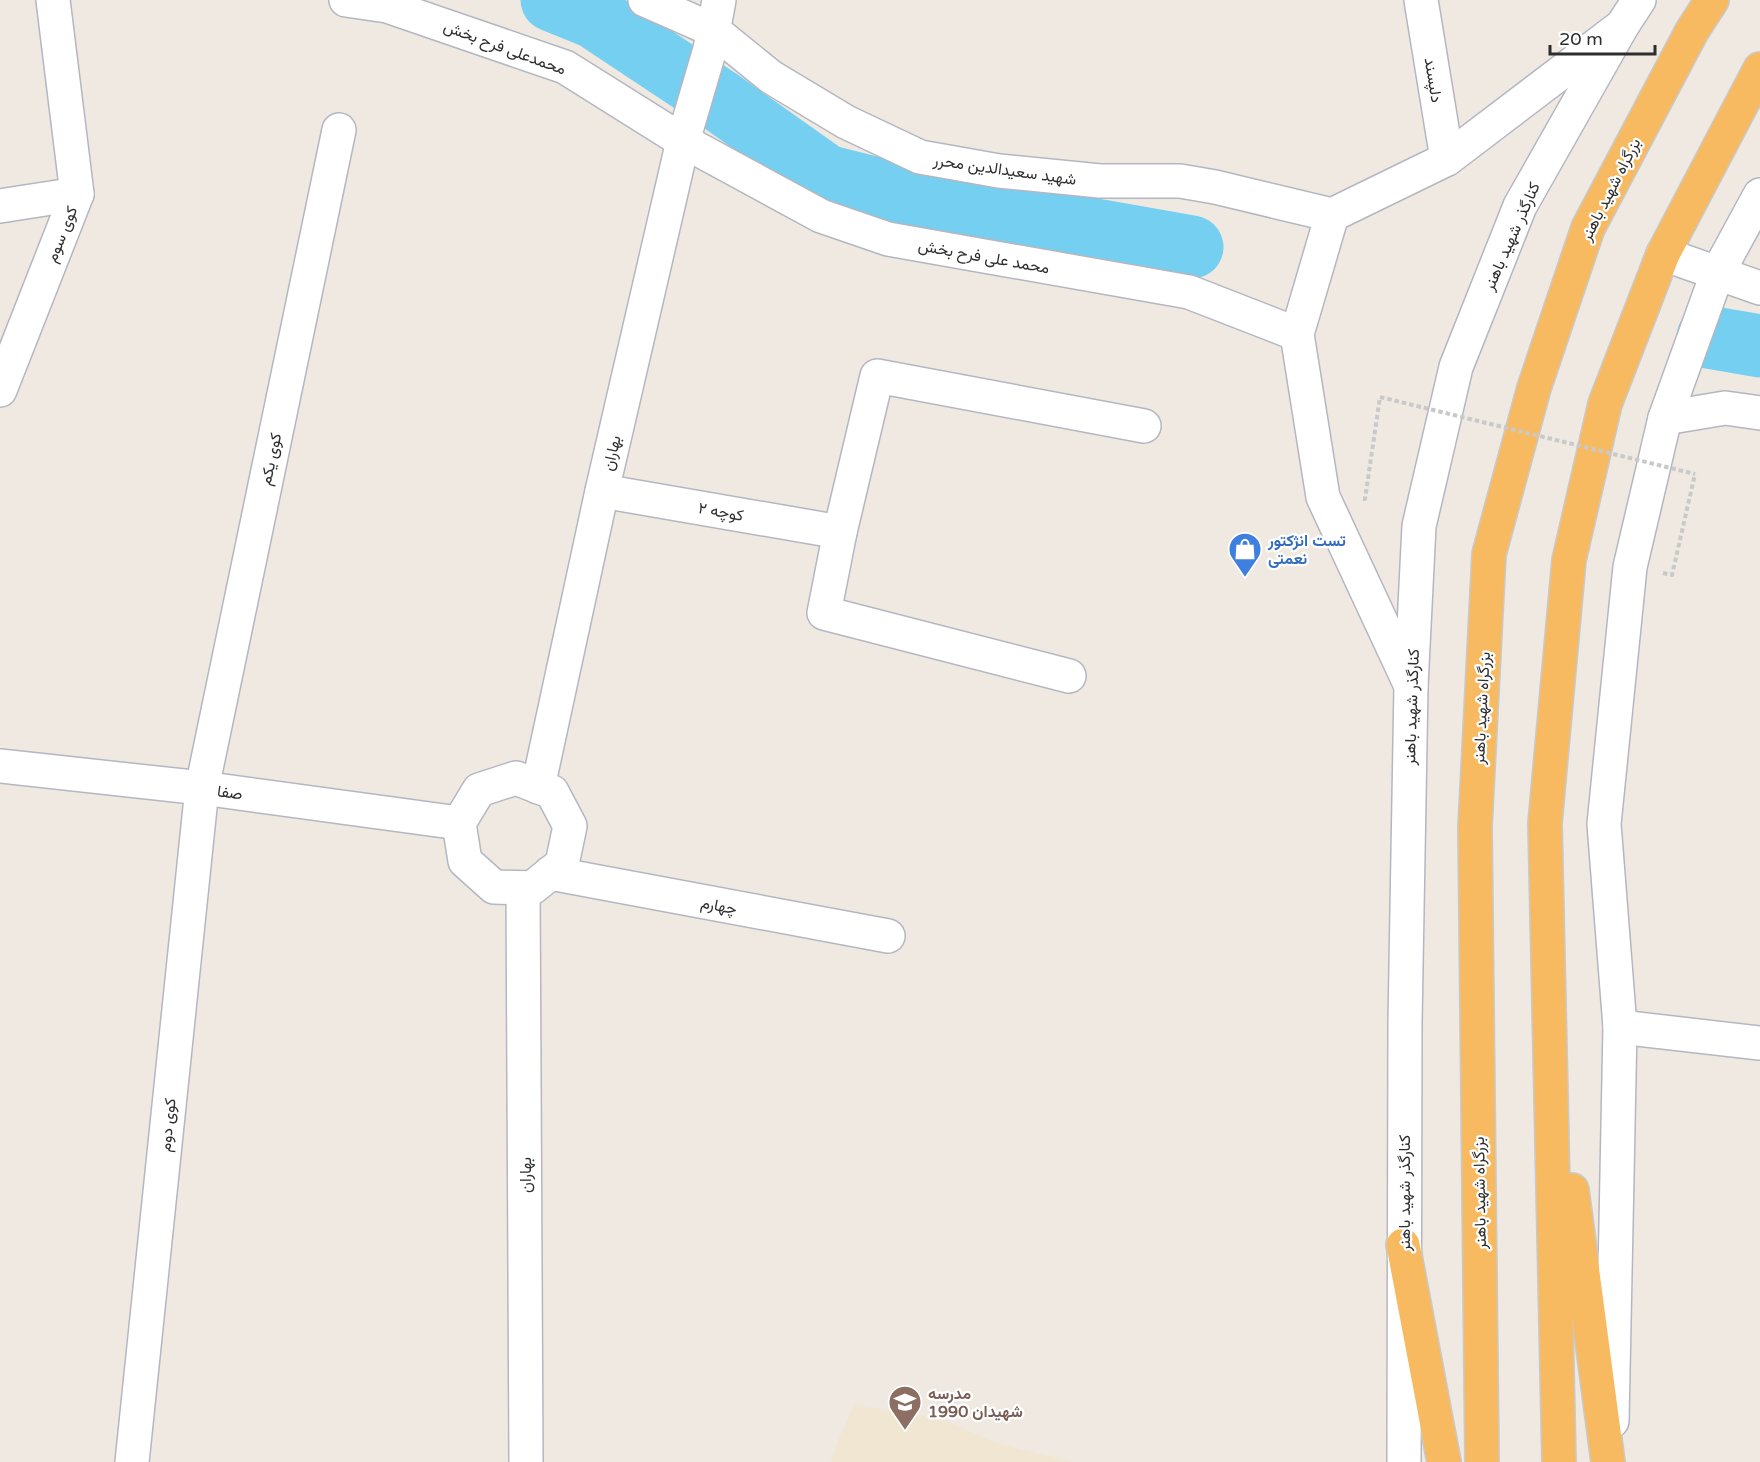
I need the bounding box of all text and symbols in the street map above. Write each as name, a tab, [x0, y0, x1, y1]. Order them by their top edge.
street label: محمدعلی فرح بخش	[440, 17, 569, 80]
scale bar	[1550, 18, 1655, 56]
text: 20 m	[1559, 28, 1603, 50]
street label: دلپسند	[1419, 56, 1446, 104]
street label: بزرگراه شهید باهنر	[1576, 135, 1645, 245]
street label: شهید سعیدالدین محرر	[931, 150, 1078, 190]
street label: کنارگذر شهید باهنر	[1479, 179, 1545, 295]
street label: کوی سوم	[42, 203, 82, 265]
street label: محمد علی فرح بخش	[916, 236, 1051, 279]
street label: کوی یکم	[256, 431, 286, 487]
street label: بهاران	[598, 434, 626, 473]
street label: کوچه ۲	[696, 498, 745, 527]
shop icon: تست انژکتور نعمتی	[1227, 531, 1263, 578]
place label: تست انژکتور نعمتی	[1267, 531, 1346, 569]
street label: کنارگذر شهید باهنر	[1400, 648, 1424, 767]
street label: بزرگراه شهید باهنر	[1469, 651, 1495, 766]
street label: صفا	[216, 781, 244, 805]
street label: چهارم	[699, 893, 739, 920]
street label: کوی دوم	[155, 1097, 181, 1153]
street label: کنارگذر شهید باهنر	[1395, 1135, 1415, 1252]
street label: بزرگراه شهید باهنر	[1469, 1136, 1491, 1251]
street label: بهاران	[516, 1157, 536, 1193]
school or university icon: مدرسه شهیدان 1990	[887, 1384, 923, 1431]
place label: مدرسه شهیدان 1990	[928, 1384, 1023, 1422]

